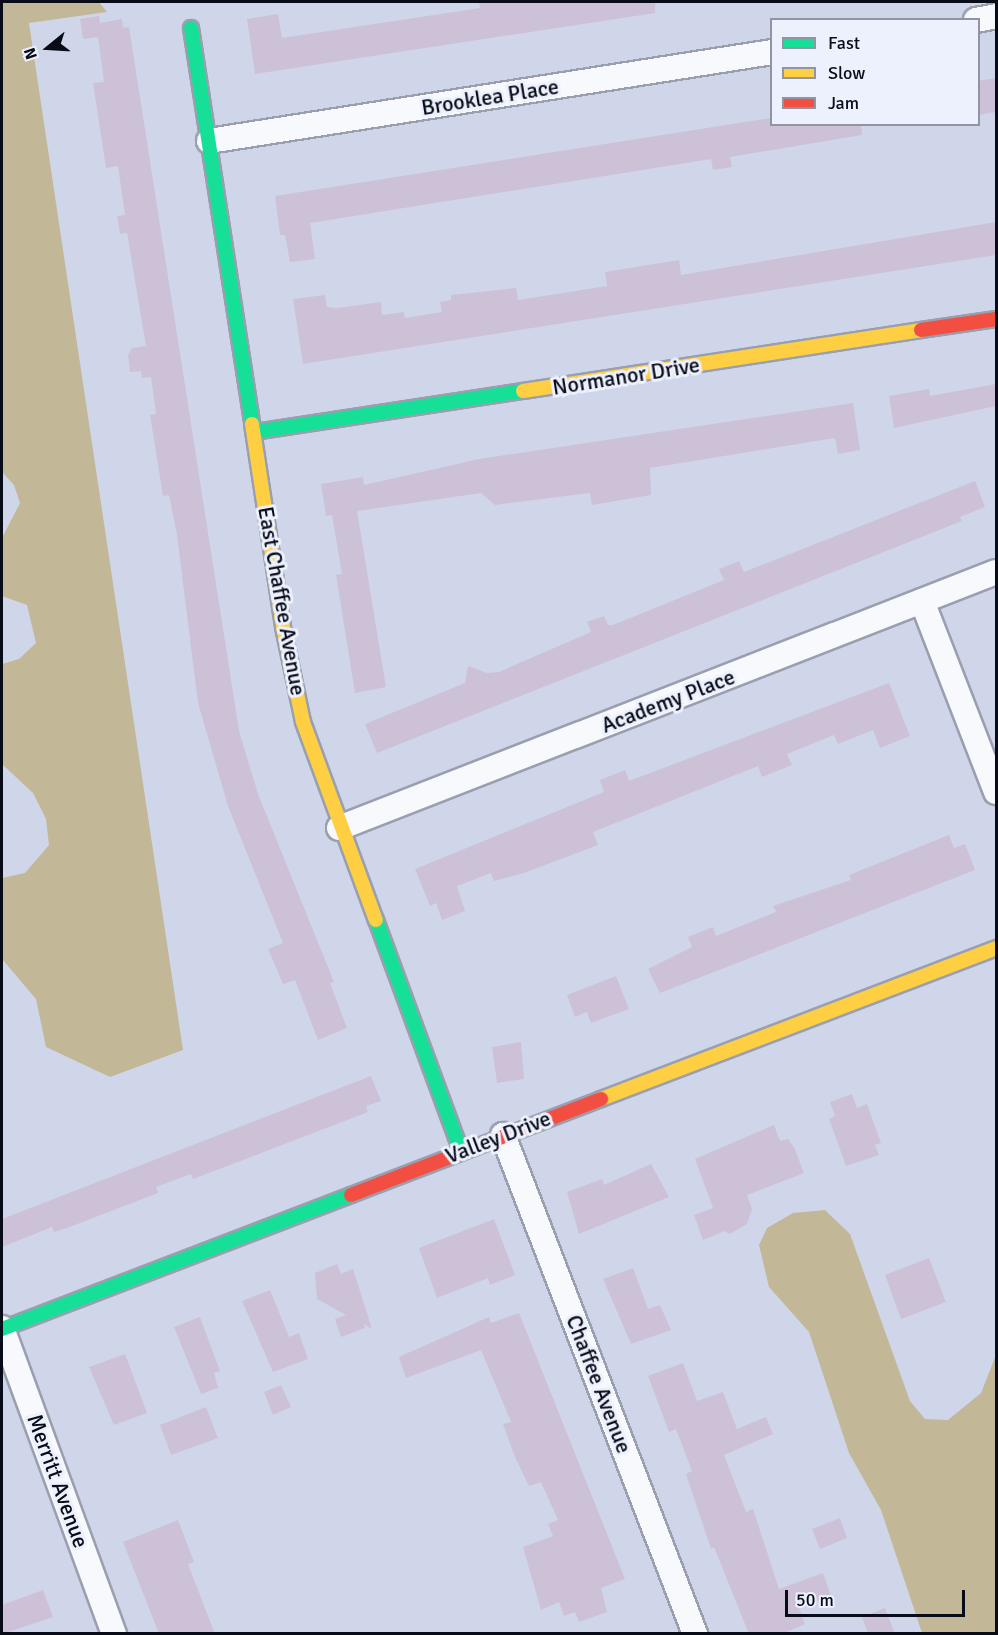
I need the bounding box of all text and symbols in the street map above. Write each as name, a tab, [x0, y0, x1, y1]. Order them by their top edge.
north arrow	[18, 18, 78, 78]
legend	[770, 18, 980, 126]
text: Fast	[828, 32, 860, 54]
text: N	[20, 45, 42, 62]
text: Slow	[828, 62, 865, 84]
street label: Brooklea Place	[419, 73, 561, 121]
text: Jam	[828, 92, 859, 114]
street label: Normanor Drive	[550, 351, 702, 401]
street label: East Chaffee Avenue	[252, 504, 312, 698]
street label: Academy Place	[597, 663, 739, 739]
street label: Valley Drive	[442, 1105, 554, 1169]
street label: Chaffee Avenue	[561, 1311, 637, 1457]
street label: Merritt Avenue	[22, 1411, 94, 1551]
scale bar	[788, 1578, 968, 1616]
text: 50 m	[796, 1589, 834, 1611]

